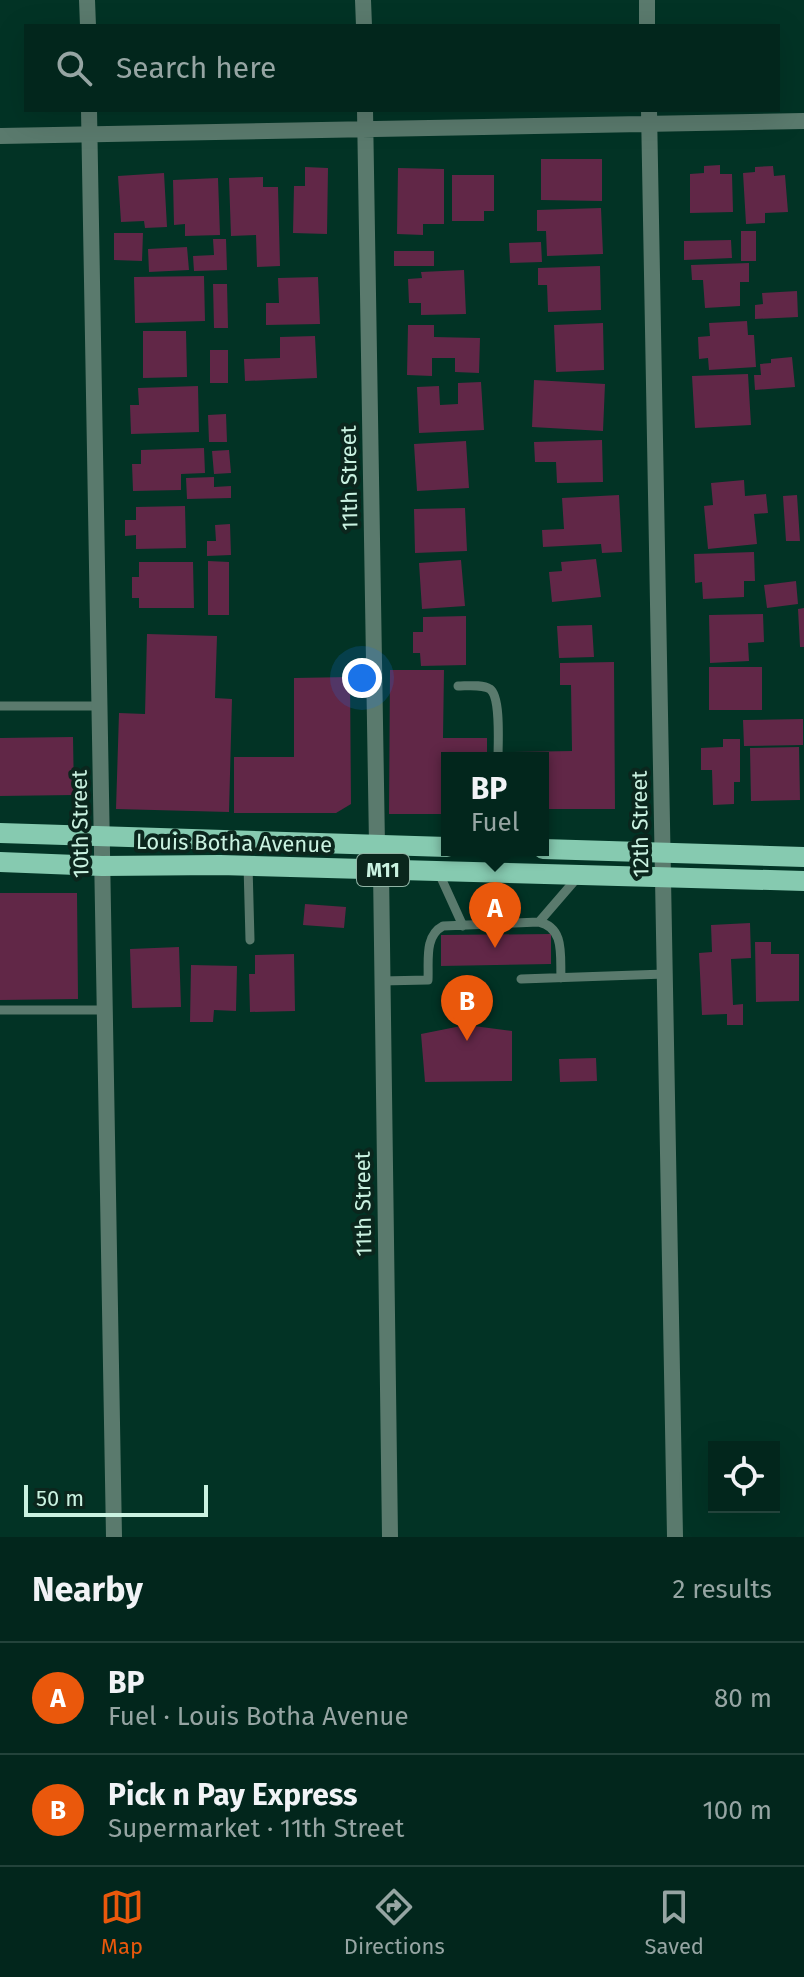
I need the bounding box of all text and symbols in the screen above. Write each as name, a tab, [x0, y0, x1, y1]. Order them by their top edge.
search box	[24, 24, 780, 112]
icon: search	[52, 46, 96, 90]
text: Search here	[116, 50, 276, 86]
street label: 11th Street	[335, 425, 363, 531]
your location	[342, 658, 382, 698]
popup	[441, 752, 549, 856]
street label: 10th Street	[66, 770, 94, 878]
street label: 12th Street	[626, 770, 654, 878]
text: BP	[471, 771, 507, 807]
text: Fuel	[471, 807, 519, 838]
street label: Louis Botha Avenue	[136, 828, 332, 858]
road number: M11	[357, 854, 409, 886]
pin: A	[469, 882, 521, 948]
pin: B	[441, 975, 493, 1041]
street label: 11th Street	[349, 1151, 377, 1257]
map controls	[708, 1441, 780, 1513]
button: locate	[708, 1441, 780, 1513]
scale bar	[24, 1481, 208, 1517]
text: 50 m	[36, 1485, 84, 1512]
text: Nearby	[32, 1569, 143, 1610]
text: 2 results	[672, 1574, 772, 1605]
text: BP	[108, 1665, 145, 1701]
text: A	[50, 1683, 66, 1714]
text: 80 m	[714, 1683, 772, 1714]
text: Fuel · Louis Botha Avenue	[108, 1701, 409, 1732]
text: Pick n Pay Express	[108, 1777, 358, 1813]
text: B	[50, 1795, 66, 1826]
text: 100 m	[703, 1795, 772, 1826]
text: Supermarket · 11th Street	[108, 1813, 404, 1844]
tab: Map	[100, 1885, 144, 1960]
tab: Directions	[344, 1885, 445, 1960]
tab: Saved	[645, 1885, 704, 1960]

